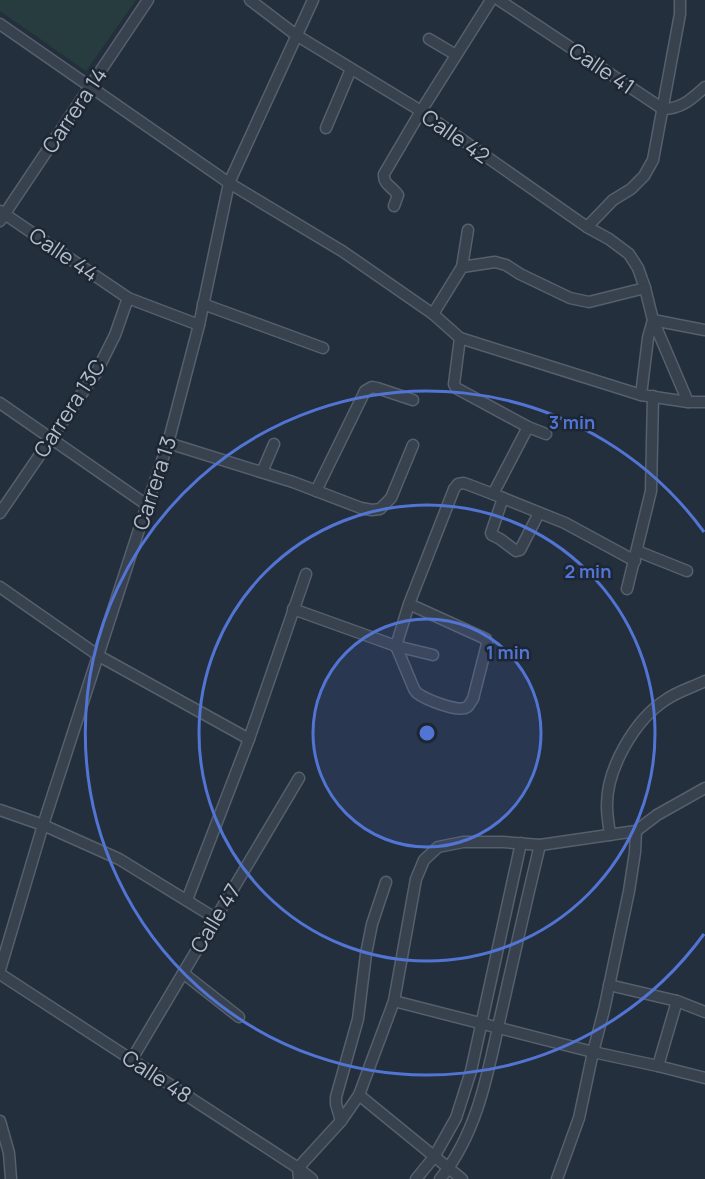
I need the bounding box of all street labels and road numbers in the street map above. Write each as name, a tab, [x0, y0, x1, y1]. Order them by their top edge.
street label: Calle 41	[564, 36, 640, 100]
street label: Carrera 14	[35, 62, 113, 158]
street label: Calle 42	[416, 102, 496, 170]
street label: Calle 44	[24, 221, 104, 287]
street label: Carrera 13C	[27, 354, 111, 462]
street label: Carrera 13	[126, 433, 182, 533]
street label: Calle 47	[183, 878, 247, 958]
street label: Calle 48	[117, 1043, 197, 1109]

